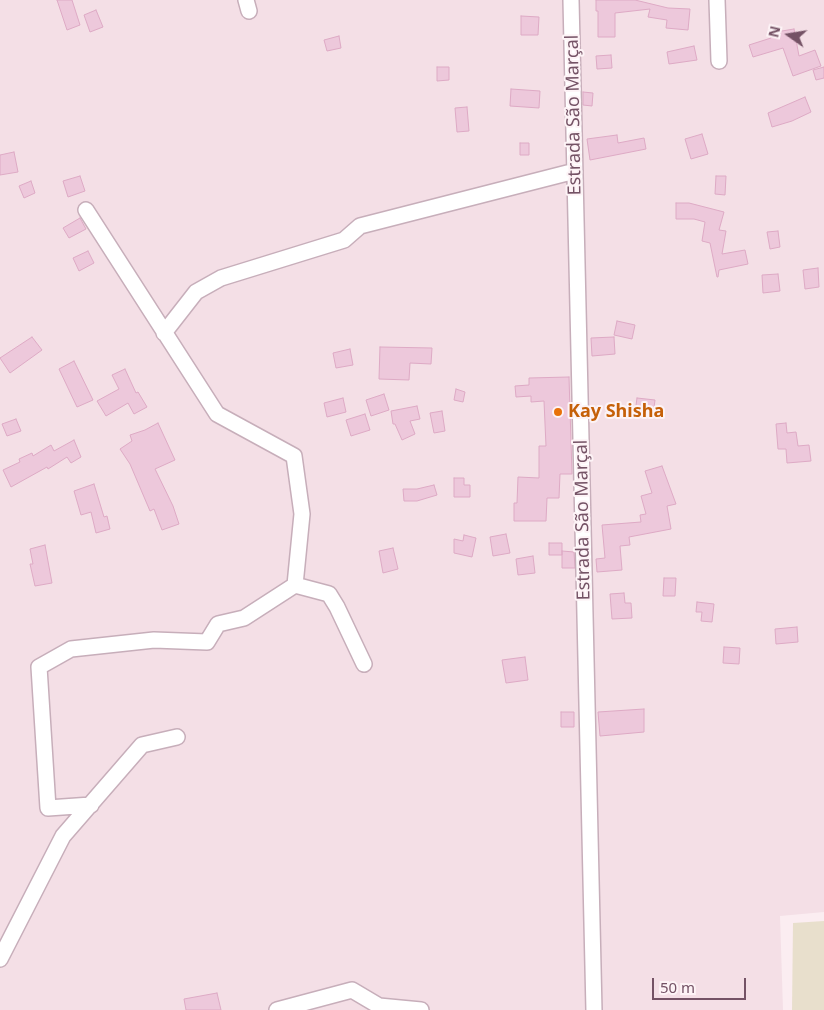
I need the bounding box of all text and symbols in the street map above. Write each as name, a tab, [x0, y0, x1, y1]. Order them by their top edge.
north arrow	[764, 10, 814, 60]
text: N	[763, 24, 784, 39]
street label: Estrada São Marçal	[562, 35, 586, 195]
place label: Kay Shisha	[568, 401, 664, 423]
marker: Kay Shisha	[552, 406, 564, 418]
street label: Estrada São Marçal	[571, 440, 595, 600]
scale bar	[654, 968, 748, 1000]
text: 50 m	[660, 977, 695, 997]

